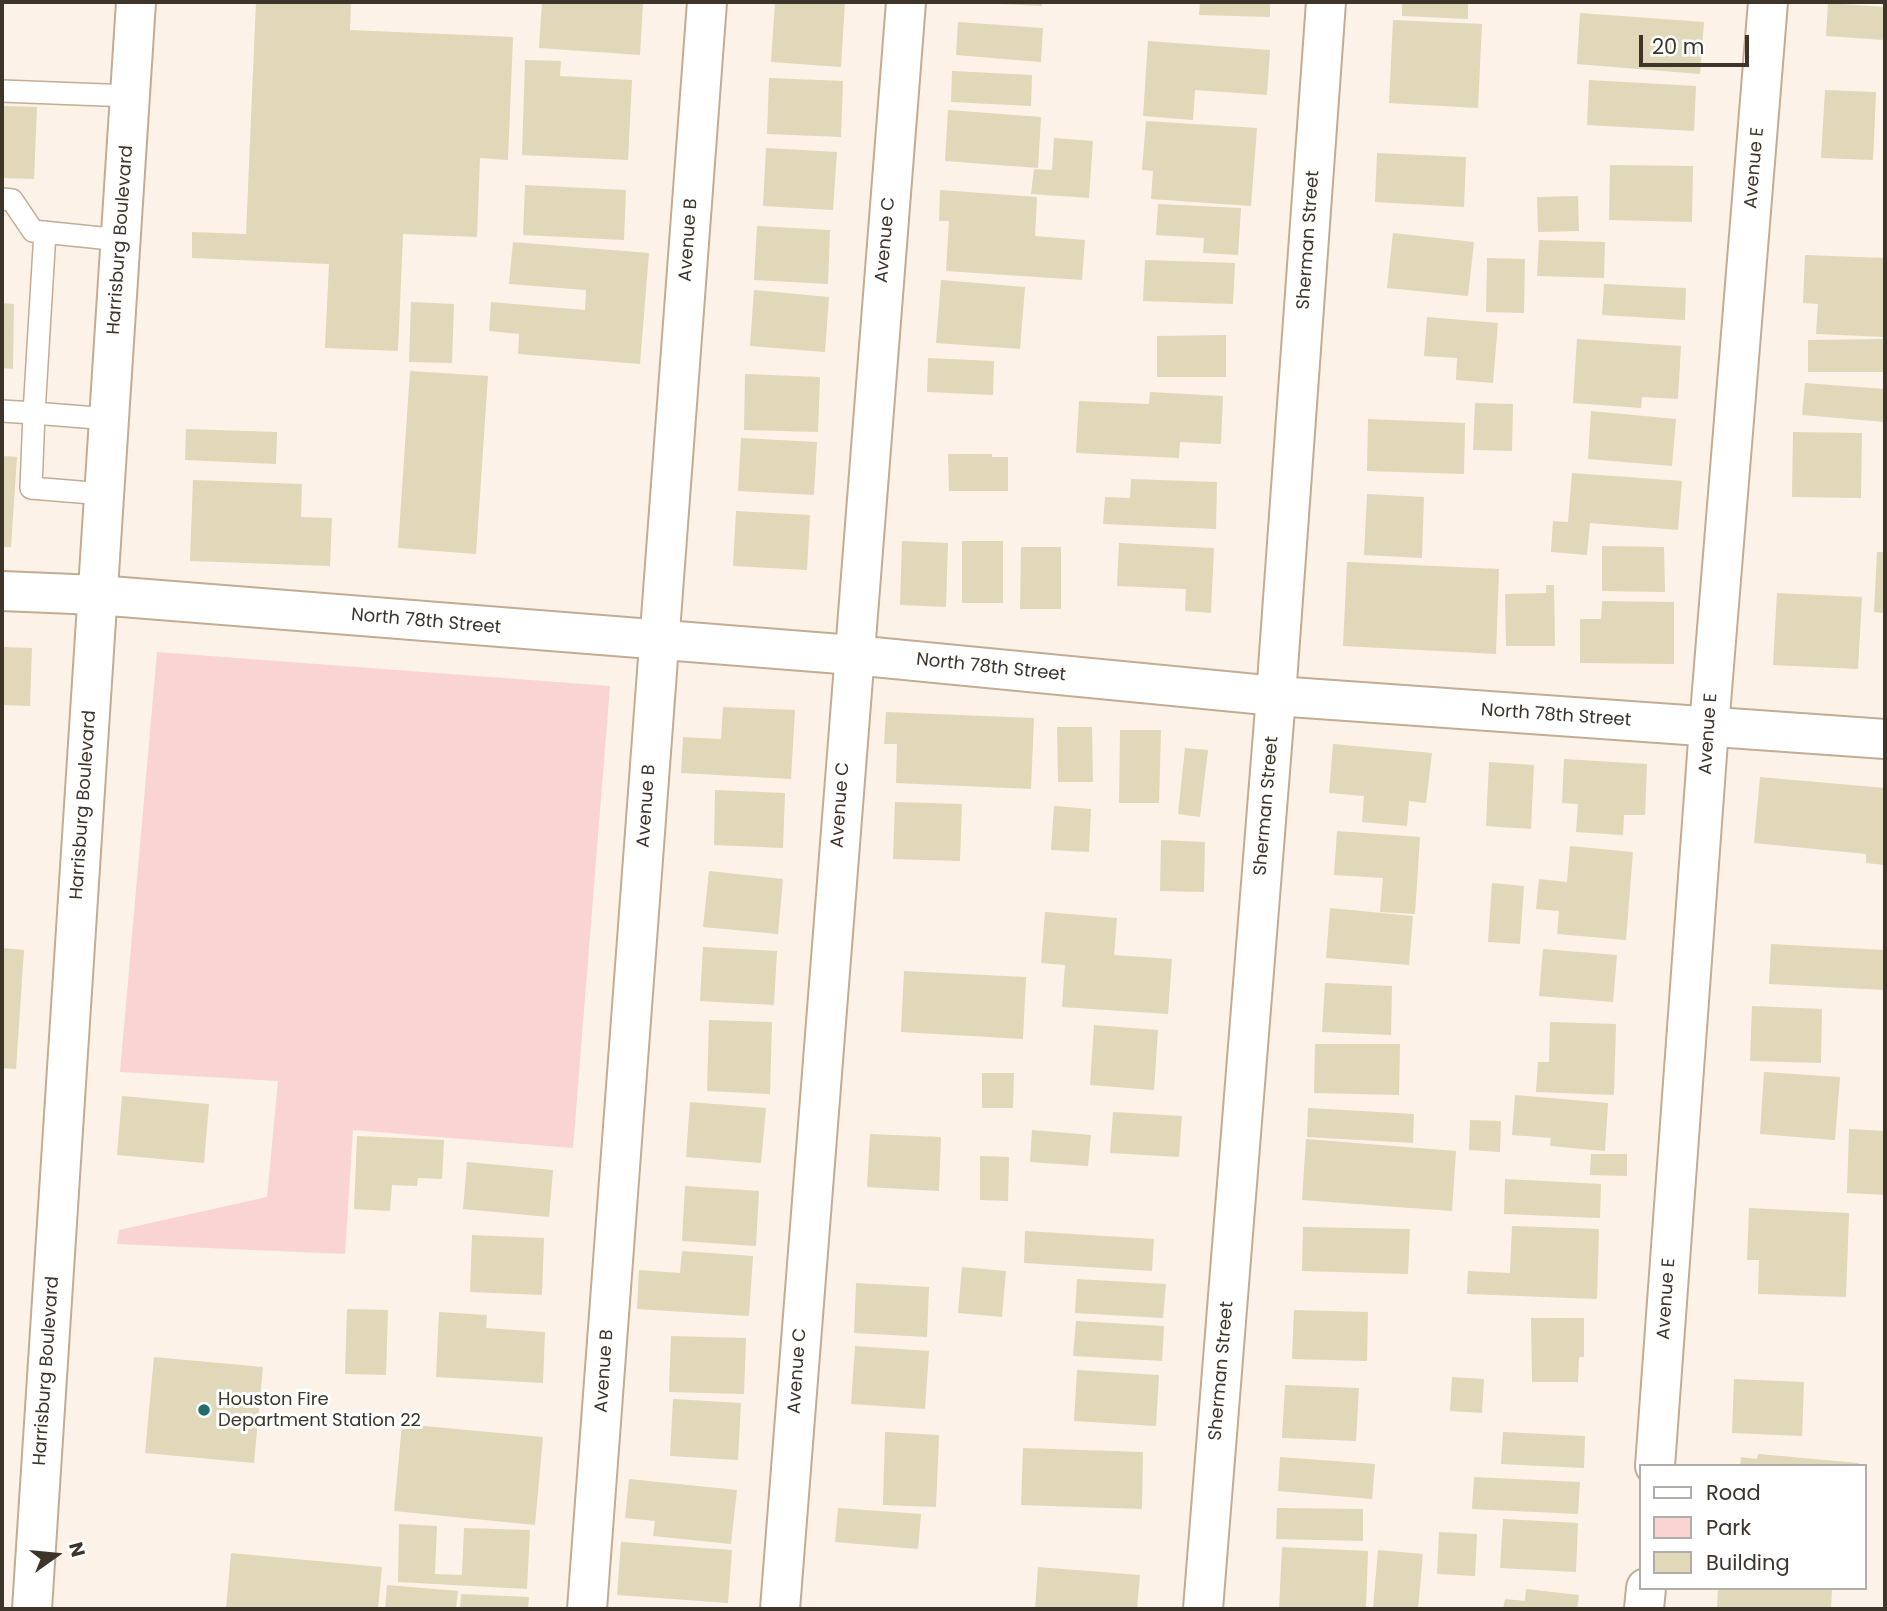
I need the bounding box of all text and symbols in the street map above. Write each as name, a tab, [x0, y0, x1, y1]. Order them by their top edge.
scale bar	[1642, 21, 1752, 65]
text: 20 m	[1652, 32, 1705, 61]
street label: Avenue E	[1741, 126, 1769, 210]
street label: Harrisburg Boulevard	[104, 144, 138, 336]
street label: Sherman Street	[1293, 170, 1325, 310]
street label: Avenue C	[871, 196, 901, 284]
street label: Avenue B	[675, 198, 703, 282]
street label: North 78th Street	[350, 605, 502, 639]
street label: North 78th Street	[915, 649, 1067, 687]
street label: Avenue E	[1695, 693, 1723, 775]
street label: North 78th Street	[1480, 700, 1632, 732]
street label: Harrisburg Boulevard	[67, 709, 101, 901]
street label: Sherman Street	[1250, 735, 1284, 877]
street label: Avenue C	[827, 761, 855, 849]
street label: Avenue B	[633, 764, 661, 848]
street label: Avenue E	[1653, 1258, 1681, 1340]
street label: Harrisburg Boulevard	[30, 1275, 64, 1467]
street label: Sherman Street	[1205, 1300, 1239, 1442]
street label: Avenue C	[784, 1327, 812, 1415]
street label: Avenue B	[591, 1329, 619, 1413]
place label: Houston Fire Department Station 22	[218, 1389, 421, 1432]
marker: Houston Fire Department Station 22	[196, 1402, 212, 1418]
legend	[1638, 1464, 1866, 1590]
text: Road	[1706, 1478, 1761, 1507]
text: Park	[1706, 1513, 1751, 1542]
north arrow	[21, 1520, 91, 1590]
text: N	[62, 1539, 92, 1560]
text: Building	[1706, 1548, 1790, 1577]

